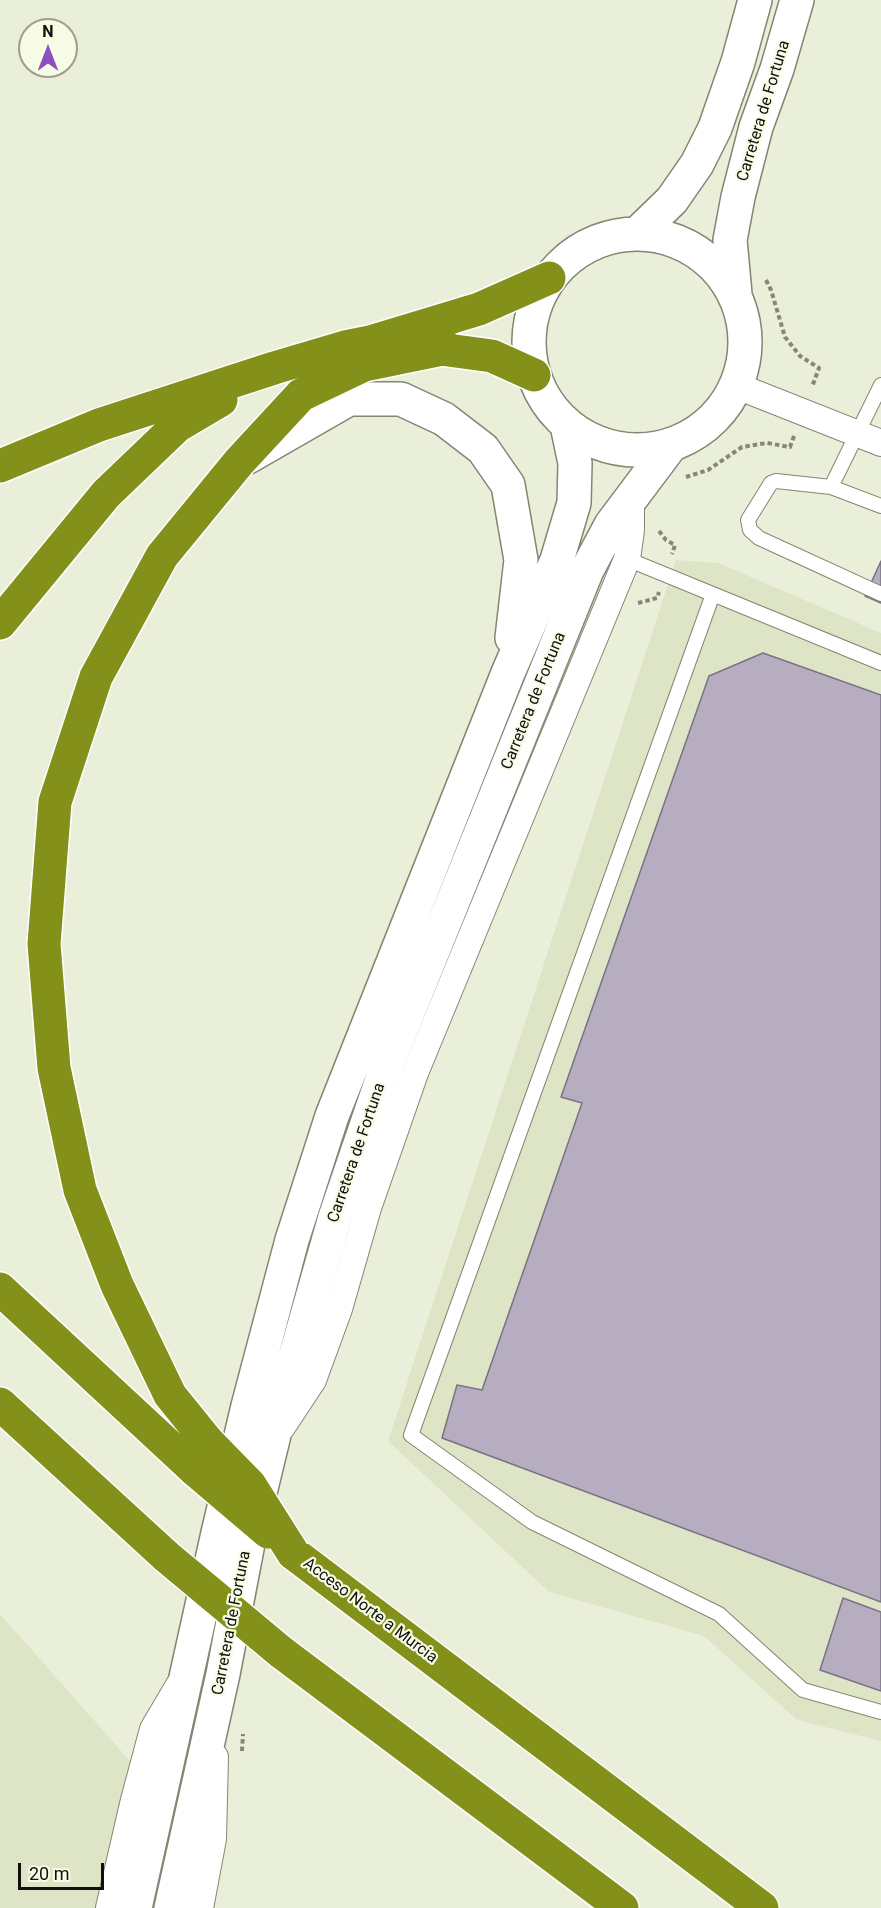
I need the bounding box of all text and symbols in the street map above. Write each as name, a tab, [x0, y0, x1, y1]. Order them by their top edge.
north arrow	[18, 18, 78, 78]
text: N	[42, 22, 54, 41]
street label: Carretera de Fortuna	[733, 38, 795, 184]
street label: Carretera de Fortuna	[498, 629, 570, 773]
street label: Carretera de Fortuna	[324, 1081, 390, 1225]
street label: Carretera de Fortuna	[209, 1549, 255, 1697]
street label: Acceso Norte a Murcia	[299, 1554, 441, 1668]
scale bar	[21, 1851, 106, 1889]
text: 20 m	[29, 1863, 69, 1884]

